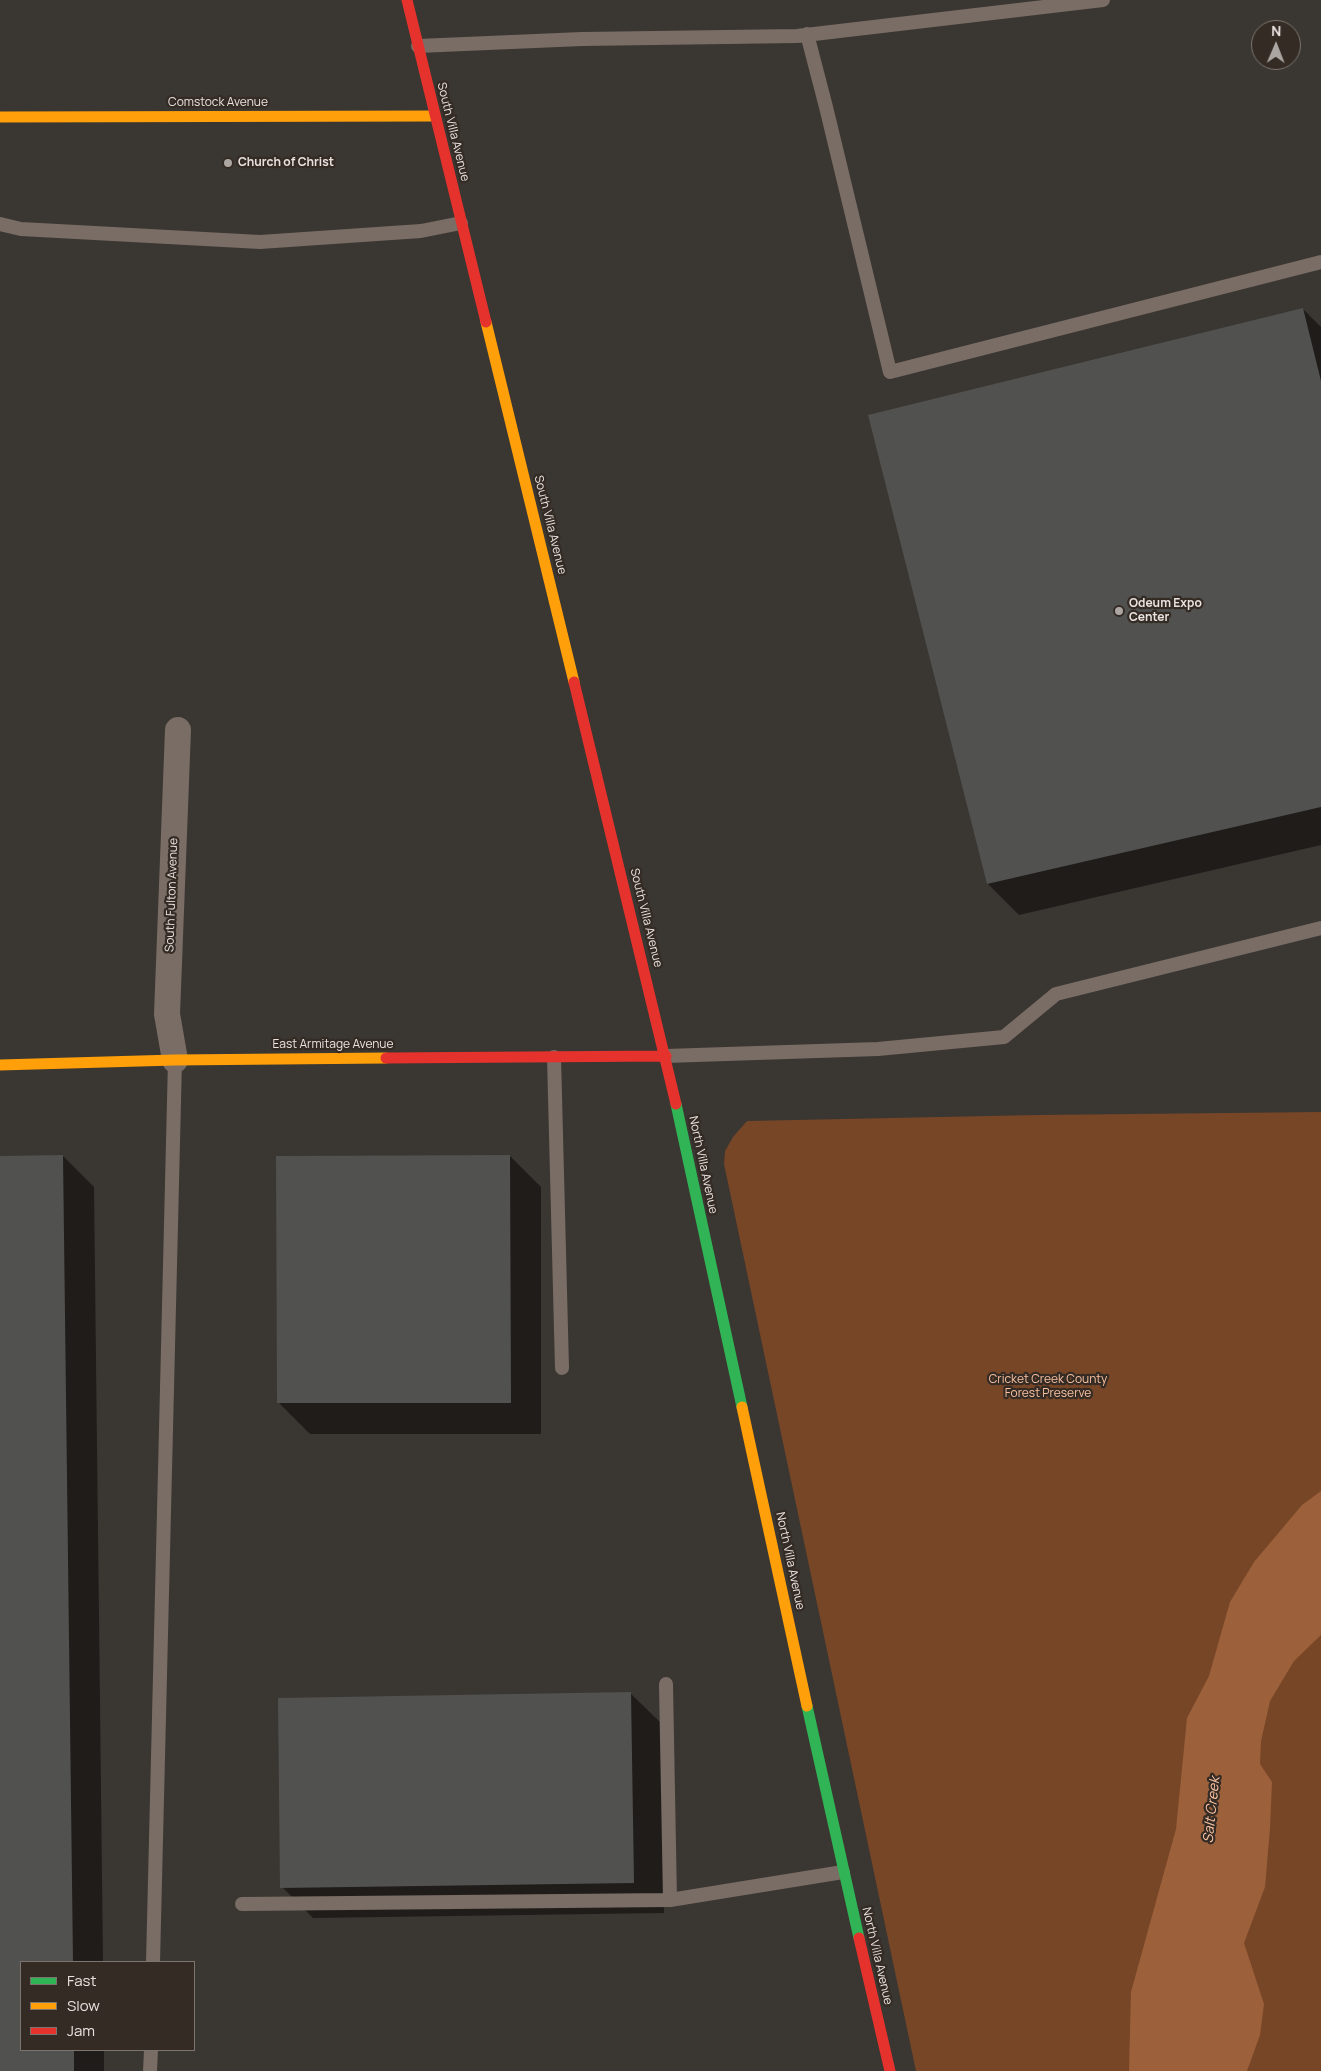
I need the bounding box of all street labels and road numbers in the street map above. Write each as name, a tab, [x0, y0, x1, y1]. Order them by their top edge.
street label: South Villa Avenue	[434, 81, 472, 183]
street label: Comstock Avenue	[168, 96, 268, 110]
street label: South Villa Avenue	[531, 474, 569, 576]
street label: South Fulton Avenue	[163, 838, 181, 952]
street label: South Villa Avenue	[627, 867, 665, 969]
street label: East Armitage Avenue	[273, 1038, 393, 1052]
street label: North Villa Avenue	[686, 1115, 720, 1215]
street label: North Villa Avenue	[773, 1511, 807, 1611]
street label: North Villa Avenue	[859, 1906, 895, 2006]

